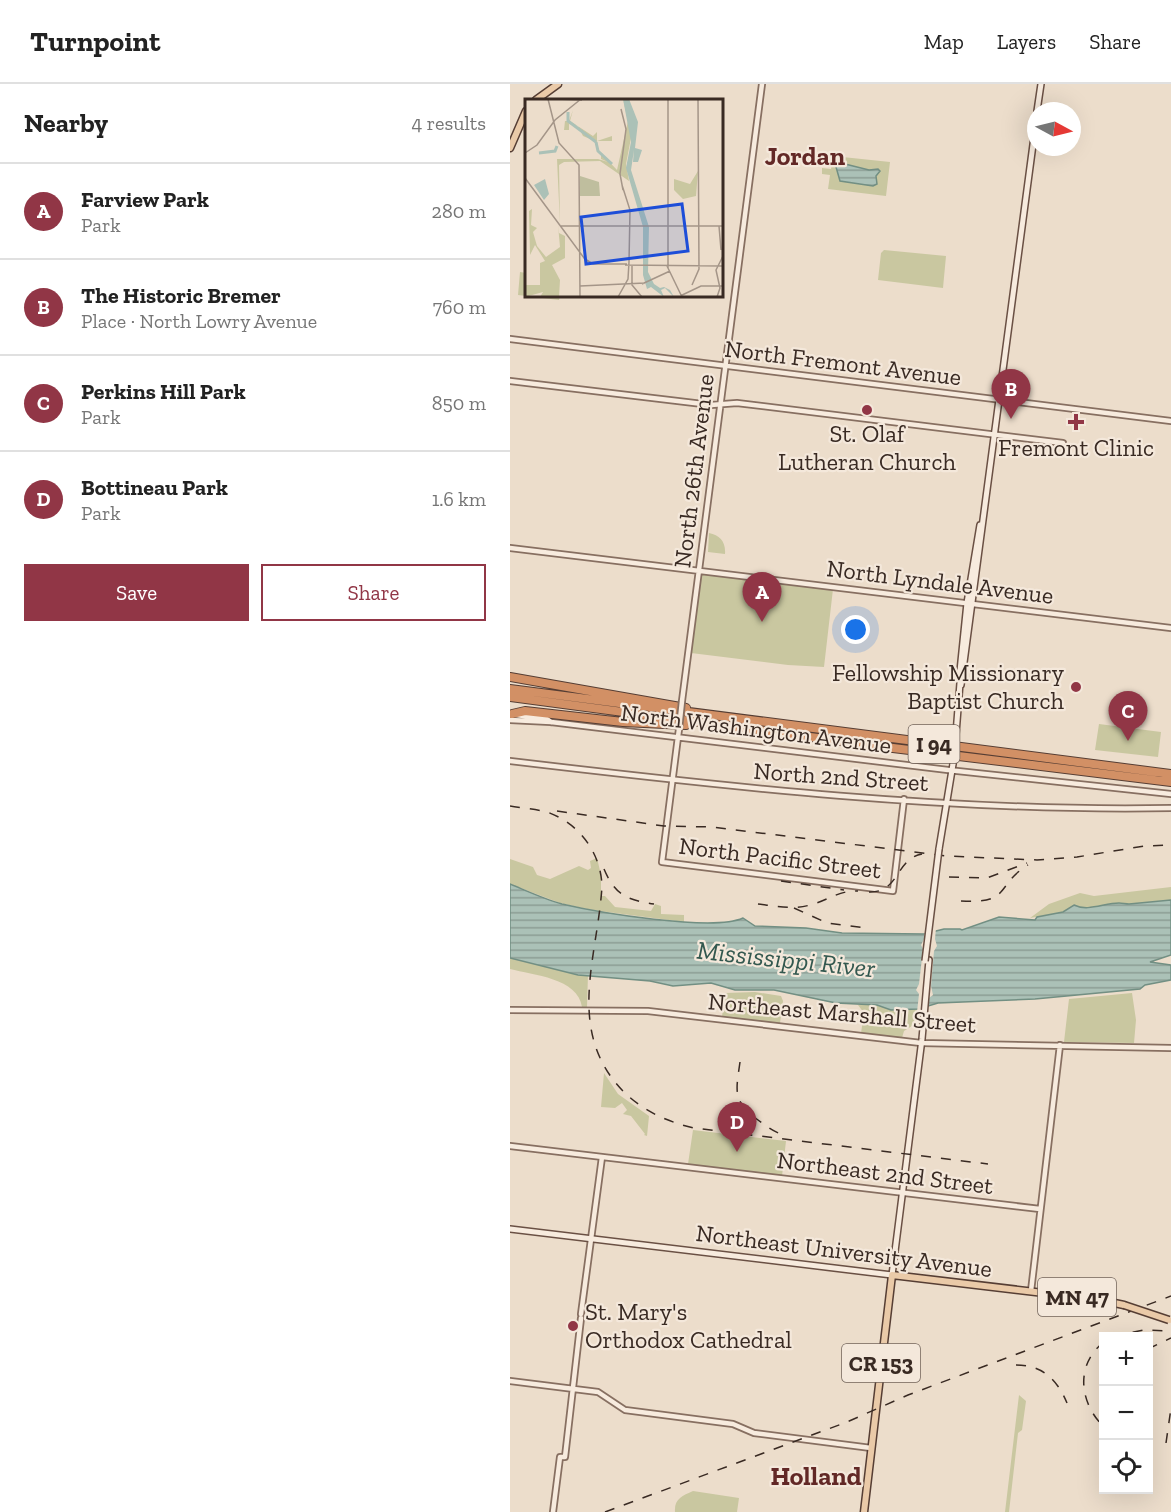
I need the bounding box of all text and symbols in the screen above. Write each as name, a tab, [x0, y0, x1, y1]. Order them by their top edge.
text: Turnpoint	[30, 25, 160, 58]
text: Map	[924, 29, 964, 54]
text: Layers	[997, 29, 1056, 54]
text: Share	[1089, 29, 1141, 54]
inset map	[525, 99, 723, 297]
north arrow	[1027, 102, 1081, 156]
text: Nearby	[24, 107, 108, 139]
text: 4 results	[411, 111, 486, 135]
district label: Jordan	[765, 140, 846, 172]
text: Farview Park	[81, 186, 209, 213]
text: A	[37, 199, 50, 223]
text: 280 m	[432, 199, 486, 223]
text: Park	[81, 213, 121, 237]
text: The Historic Bremer	[81, 282, 281, 309]
text: B	[37, 295, 50, 319]
text: 760 m	[433, 295, 486, 319]
text: Place · North Lowry Avenue	[81, 309, 317, 333]
street label: North Fremont Avenue	[723, 334, 963, 391]
pin: B	[992, 370, 1030, 419]
street label: North 26th Avenue	[667, 372, 720, 570]
text: Perkins Hill Park	[81, 378, 246, 405]
text: C	[37, 391, 50, 415]
text: 850 m	[432, 391, 486, 415]
marker: St. Olaf Lutheran Church	[860, 403, 874, 417]
text: Park	[81, 405, 121, 429]
marker: Fremont Clinic	[1067, 413, 1085, 431]
place label: St. Olaf Lutheran Church	[778, 419, 956, 476]
place label: Fremont Clinic	[998, 433, 1154, 462]
text: Bottineau Park	[81, 474, 228, 501]
text: D	[37, 487, 50, 511]
text: 1.6 km	[432, 487, 486, 511]
text: Park	[81, 501, 121, 525]
street label: North Lyndale Avenue	[825, 553, 1055, 610]
button: Save	[24, 564, 249, 621]
button: Share	[261, 564, 486, 621]
pin: A	[742, 572, 782, 622]
your location	[841, 615, 870, 644]
place label: Fellowship Missionary Baptist Church	[832, 658, 1065, 715]
marker: Fellowship Missionary Baptist Church	[1069, 680, 1083, 694]
pin: C	[1108, 692, 1148, 741]
street label: North Washington Avenue	[619, 698, 893, 760]
road number: I 94	[908, 725, 960, 763]
street label: North 2nd Street	[753, 756, 929, 797]
street label: North Pacific Street	[677, 831, 883, 884]
water label: Mississippi River	[695, 934, 877, 984]
street label: Northeast Marshall Street	[707, 986, 978, 1039]
pin: D	[718, 1102, 756, 1152]
street label: Northeast 2nd Street	[775, 1145, 995, 1200]
street label: Northeast University Avenue	[694, 1218, 994, 1283]
road number: MN 47	[1038, 1278, 1116, 1316]
place label: St. Mary's Orthodox Cathedral	[585, 1297, 792, 1354]
marker: St. Mary's Orthodox Cathedral	[566, 1319, 580, 1333]
map controls	[1099, 1332, 1153, 1494]
button: +	[1099, 1332, 1153, 1386]
road number: CR 153	[842, 1344, 920, 1382]
button: −	[1099, 1386, 1153, 1440]
button: locate	[1099, 1440, 1153, 1494]
district label: Holland	[770, 1460, 862, 1492]

